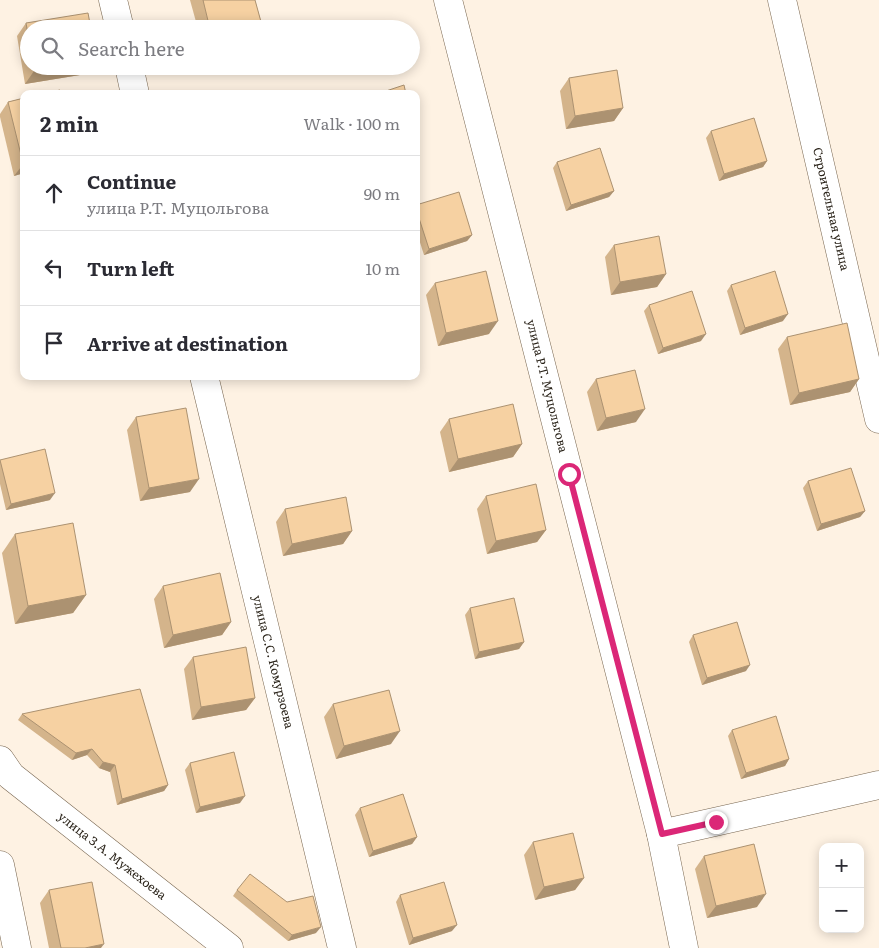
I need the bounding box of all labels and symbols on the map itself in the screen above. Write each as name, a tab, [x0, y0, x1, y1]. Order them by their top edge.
street label: Строительная улица	[809, 145, 855, 273]
street label: улица Р.Т. Муцольгова	[523, 317, 573, 455]
route start	[558, 463, 581, 486]
street label: улица С.С. Комурзоева	[249, 593, 299, 731]
street label: улица З.А. Мужехоева	[55, 807, 171, 904]
route end	[705, 811, 728, 834]

